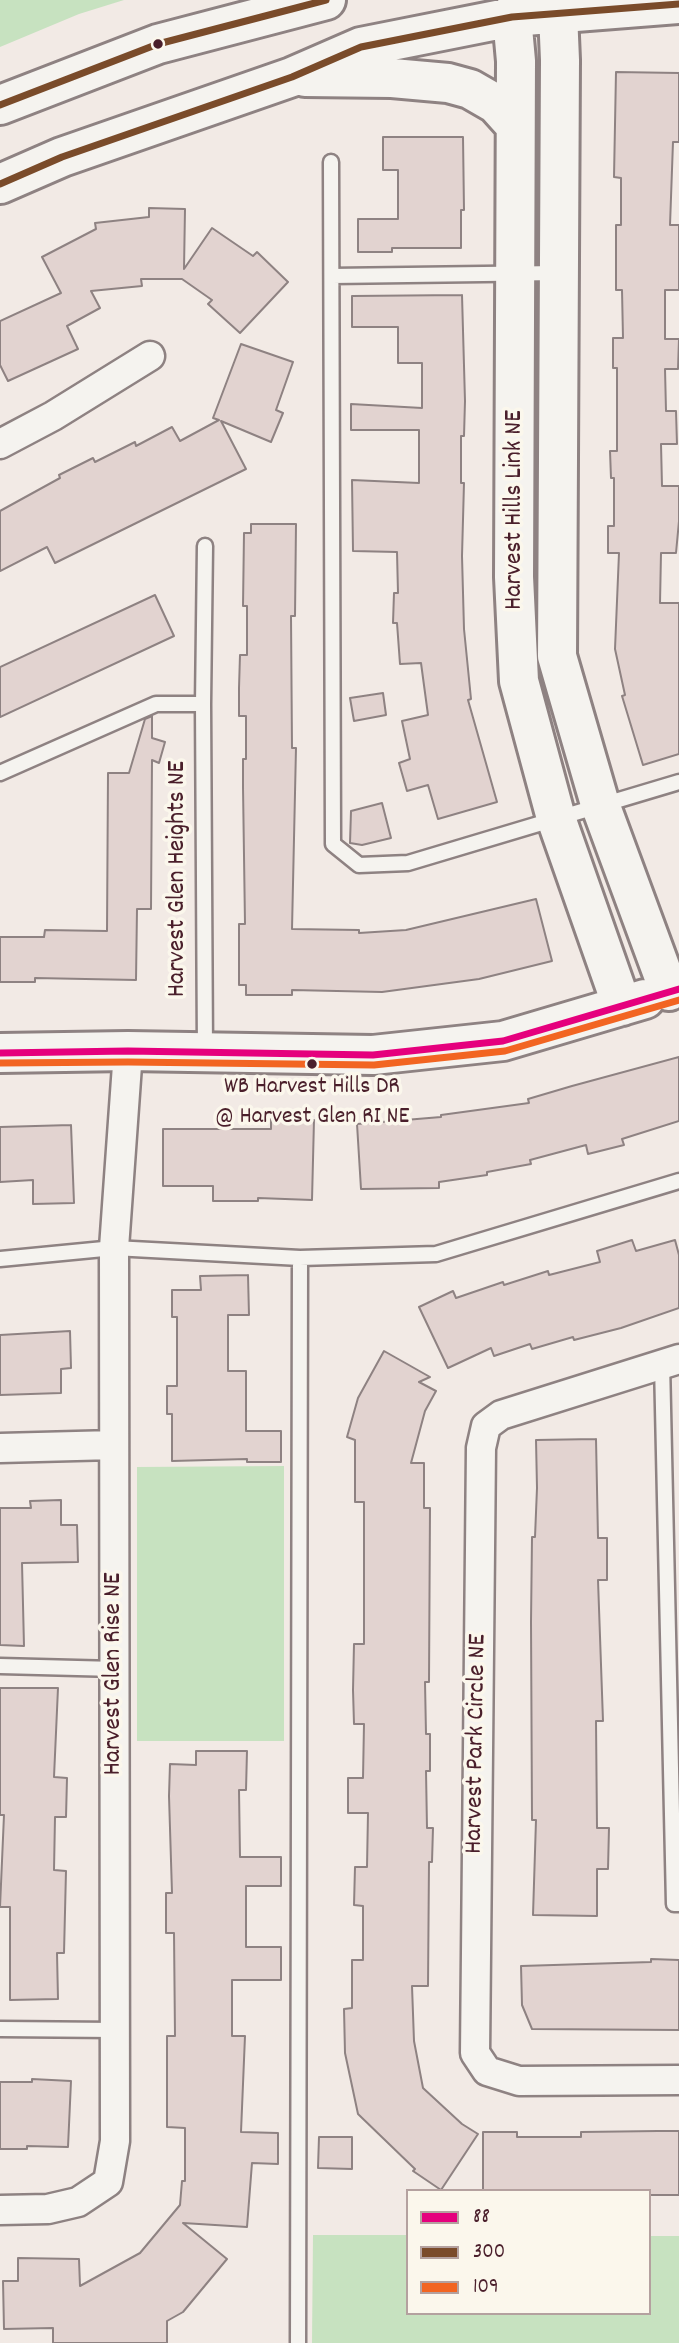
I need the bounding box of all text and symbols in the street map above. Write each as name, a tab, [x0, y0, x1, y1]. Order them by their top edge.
unlabelled marker	[151, 37, 165, 51]
street label: Harvest Hills Link NE	[500, 410, 532, 610]
street label: Harvest Glen Heights NE	[163, 761, 195, 997]
marker: WB Harvest Hills DR @ Harvest Glen RI NE	[305, 1057, 319, 1071]
place label: WB Harvest Hills DR @ Harvest Glen RI NE	[215, 1075, 409, 1131]
street label: Harvest Glen Rise NE	[99, 1572, 131, 1776]
street label: Harvest Park Circle NE	[460, 1634, 496, 1854]
legend	[406, 2189, 651, 2315]
text: 88	[473, 2203, 490, 2233]
text: 300	[473, 2238, 505, 2268]
text: 109	[473, 2273, 499, 2303]

